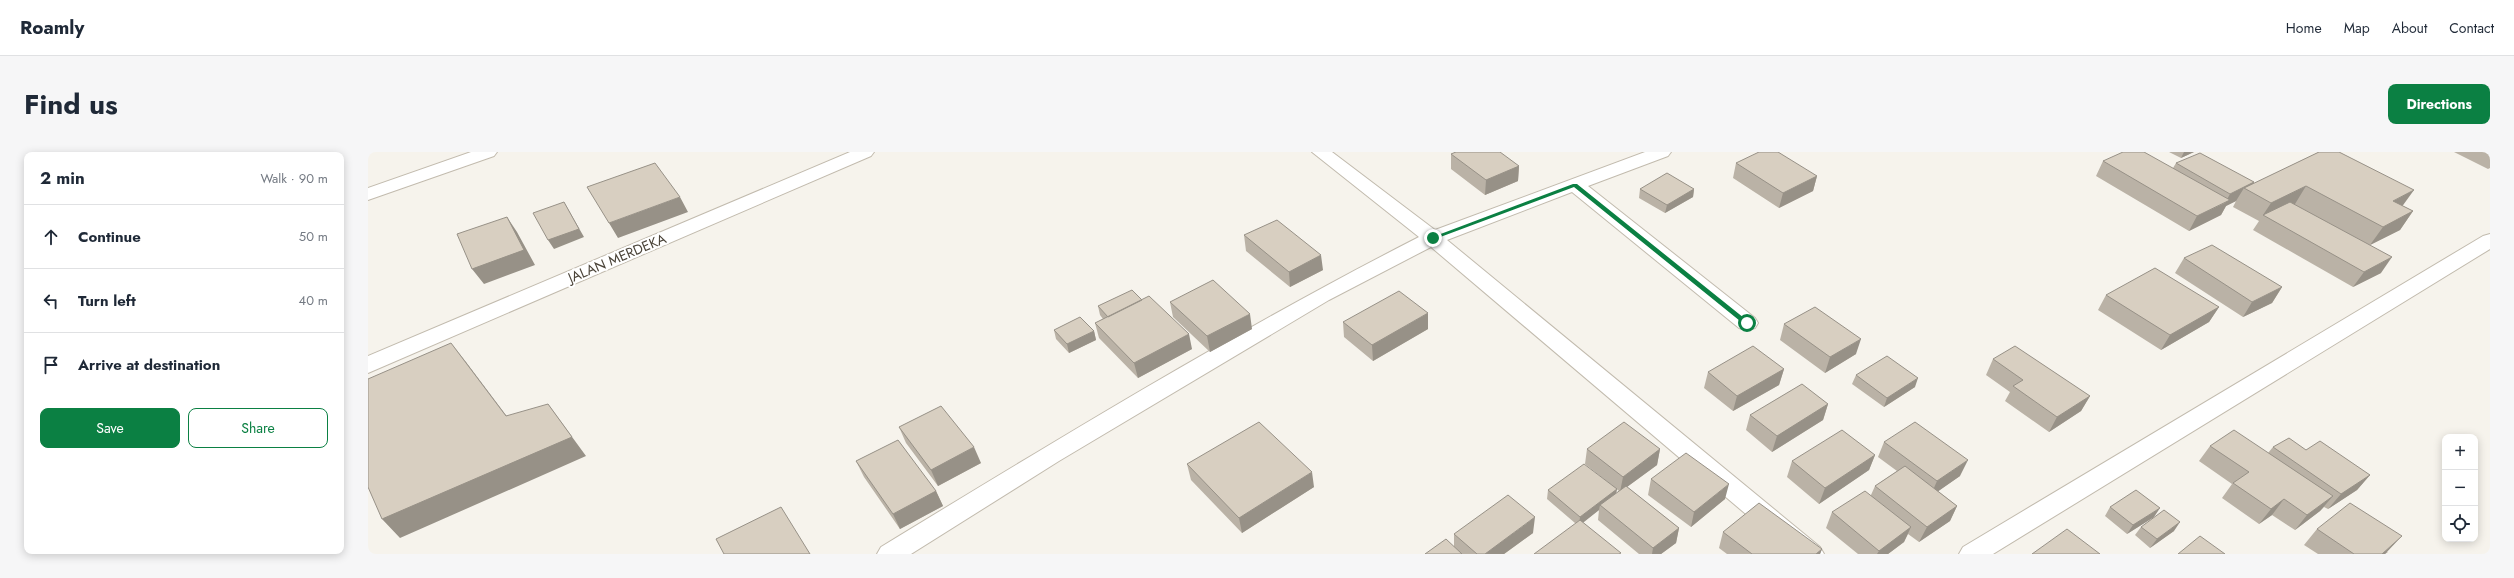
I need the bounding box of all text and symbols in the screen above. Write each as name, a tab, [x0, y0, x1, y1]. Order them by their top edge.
text: Roamly	[20, 14, 84, 41]
text: Home	[2286, 18, 2322, 38]
text: Map	[2344, 18, 2370, 38]
text: About	[2392, 18, 2427, 38]
text: Contact	[2449, 18, 2494, 38]
text: Find us	[24, 84, 118, 125]
button: Directions	[2388, 84, 2490, 124]
text: 2 min	[40, 166, 85, 190]
text: Walk · 90 m	[260, 169, 328, 188]
icon: ahead	[40, 226, 62, 248]
text: Continue	[78, 226, 141, 248]
text: 50 m	[299, 227, 328, 246]
street label: JALAN MERDEKA	[563, 228, 670, 288]
route end	[1424, 229, 1442, 247]
icon: left	[40, 290, 62, 312]
text: Turn left	[78, 290, 136, 312]
text: 40 m	[299, 291, 328, 310]
route start	[1738, 314, 1756, 332]
icon: arrive	[40, 354, 62, 376]
text: Arrive at destination	[78, 354, 220, 376]
button: Save	[40, 408, 180, 448]
button: Share	[188, 408, 328, 448]
map controls	[2442, 434, 2478, 542]
button: +	[2442, 434, 2478, 470]
button: −	[2442, 470, 2478, 506]
button: locate	[2442, 506, 2478, 542]

